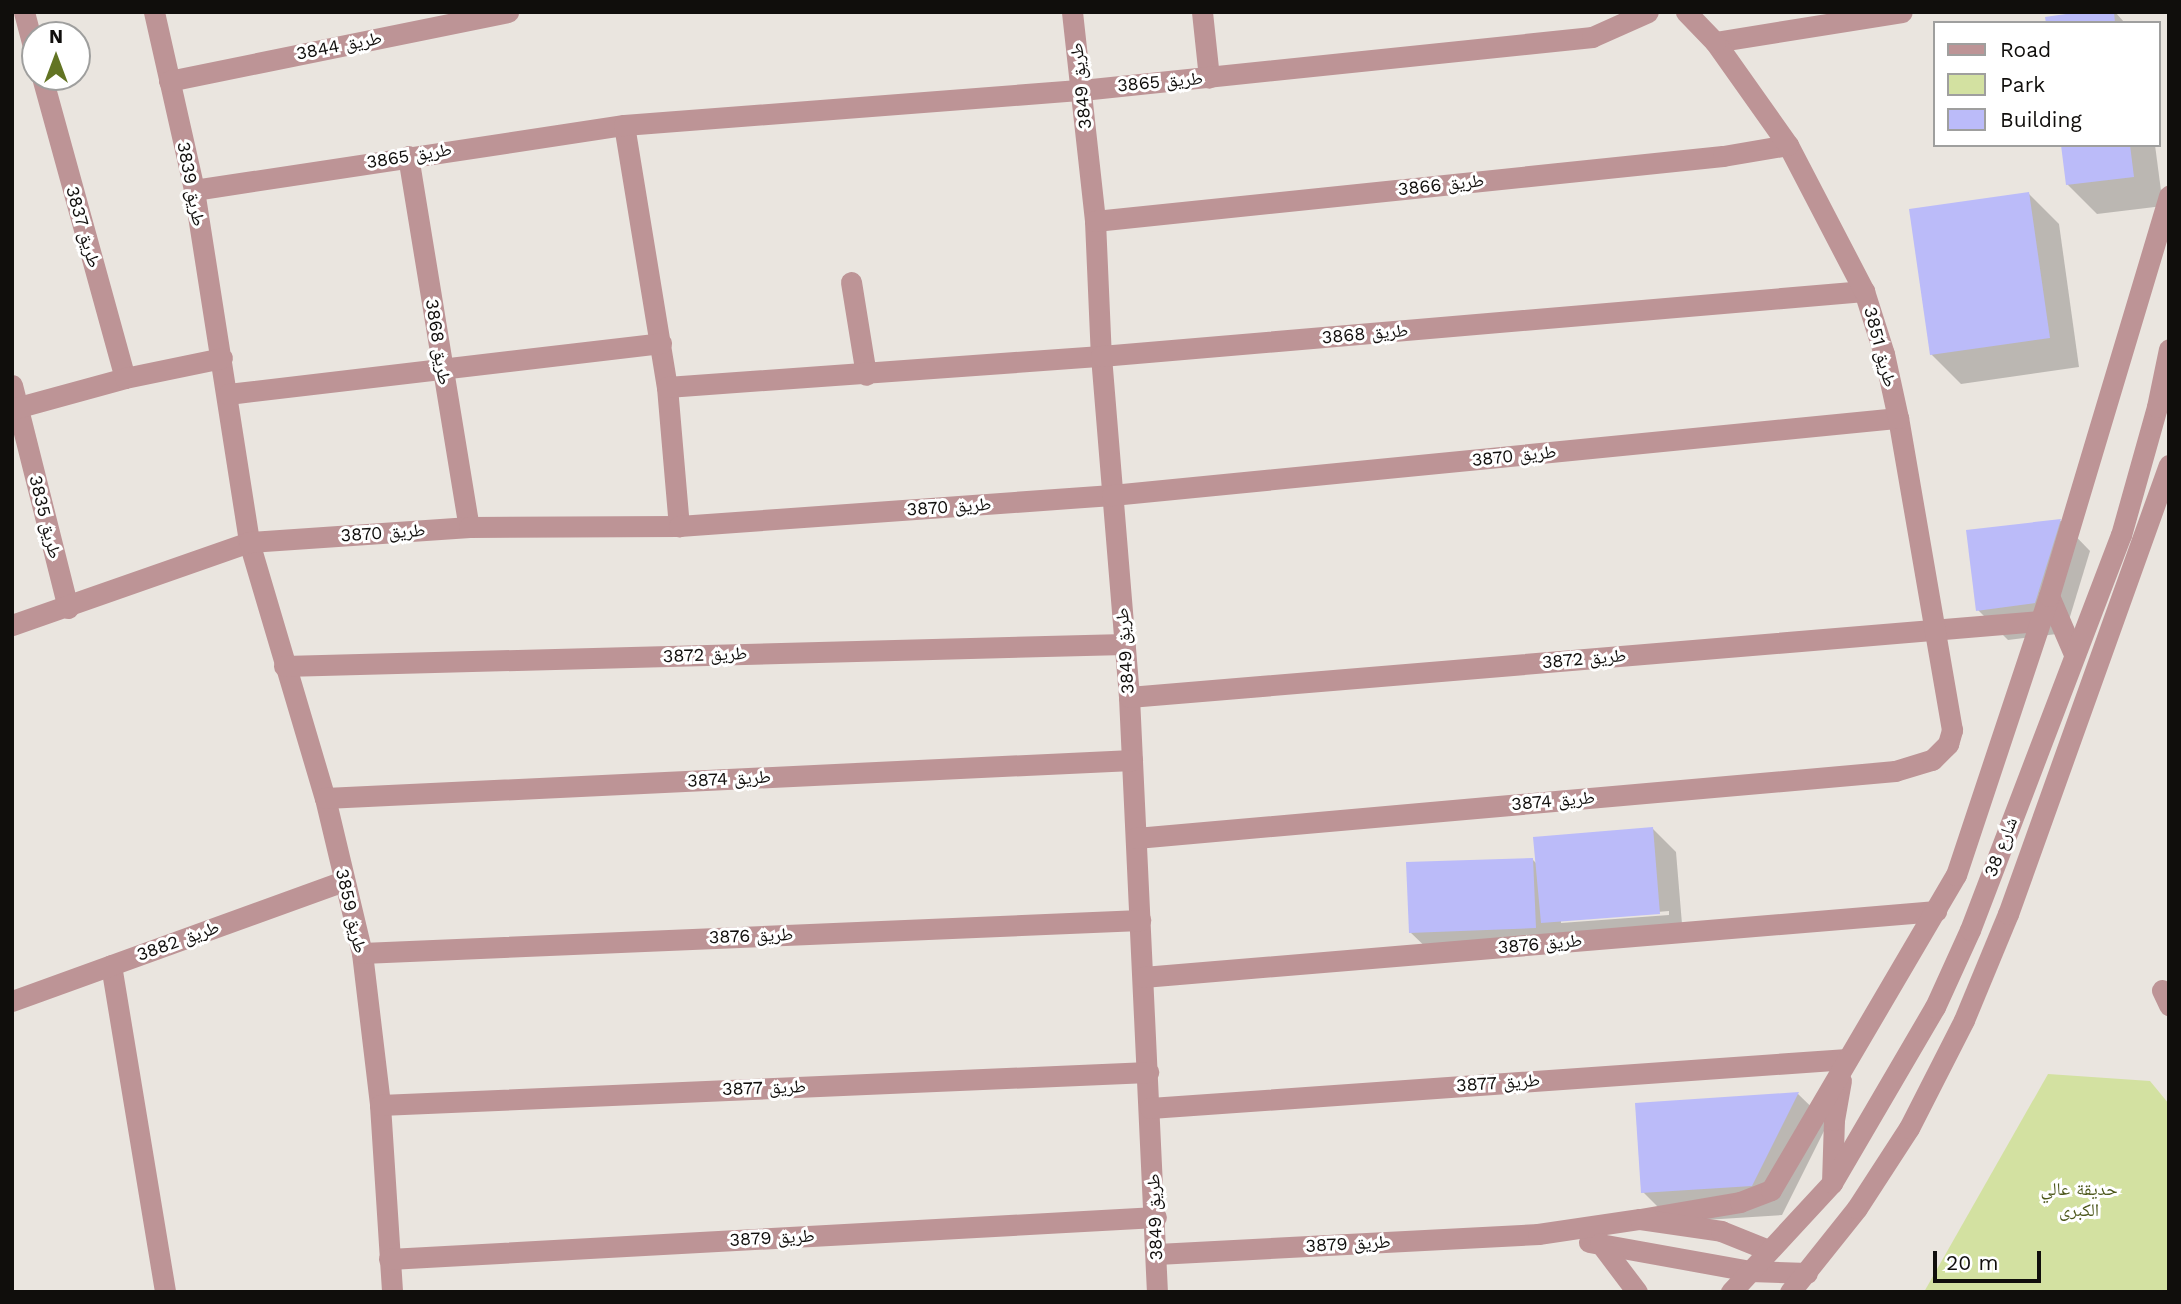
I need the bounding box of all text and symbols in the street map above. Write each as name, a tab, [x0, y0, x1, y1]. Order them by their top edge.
north arrow	[21, 21, 91, 91]
legend	[1932, 21, 2160, 147]
text: N	[49, 25, 63, 48]
street label: طريق 3844	[294, 27, 384, 65]
text: Road	[2000, 37, 2051, 62]
street label: طريق 3849	[1066, 42, 1096, 130]
street label: طريق 3865	[1116, 67, 1204, 97]
text: Park	[2000, 72, 2045, 97]
text: Building	[2000, 107, 2082, 132]
street label: طريق 3865	[365, 139, 453, 173]
street label: طريق 3839	[172, 140, 210, 228]
street label: طريق 3866	[1397, 170, 1485, 200]
street label: طريق 3837	[61, 184, 105, 270]
street label: طريق 3868	[421, 298, 455, 386]
street label: طريق 3851	[1859, 305, 1901, 389]
street label: طريق 3868	[1321, 319, 1409, 349]
street label: طريق 3870	[1471, 441, 1557, 471]
street label: طريق 3835	[24, 473, 66, 561]
street label: طريق 3870	[906, 493, 992, 521]
street label: طريق 3870	[340, 519, 426, 547]
street label: طريق 3849	[1111, 607, 1139, 695]
street label: طريق 3872	[662, 643, 748, 667]
street label: طريق 3872	[1541, 645, 1627, 673]
street label: طريق 3874	[687, 766, 771, 792]
street label: طريق 3874	[1510, 787, 1596, 815]
street label: شارع 38	[1980, 814, 2022, 880]
street label: طريق 3859	[331, 867, 371, 955]
street label: طريق 3882	[134, 916, 222, 966]
street label: طريق 3876	[708, 924, 794, 948]
street label: طريق 3876	[1497, 930, 1583, 958]
street label: طريق 3877	[1455, 1069, 1541, 1097]
street label: طريق 3877	[722, 1076, 806, 1100]
street label: طريق 3849	[1143, 1173, 1167, 1261]
park label: حديقة عالي الكبرى	[2040, 1179, 2118, 1222]
street label: طريق 3879	[729, 1225, 815, 1251]
street label: طريق 3879	[1305, 1231, 1391, 1257]
scale bar	[1936, 1238, 2044, 1282]
text: 20 m	[1946, 1250, 1998, 1275]

